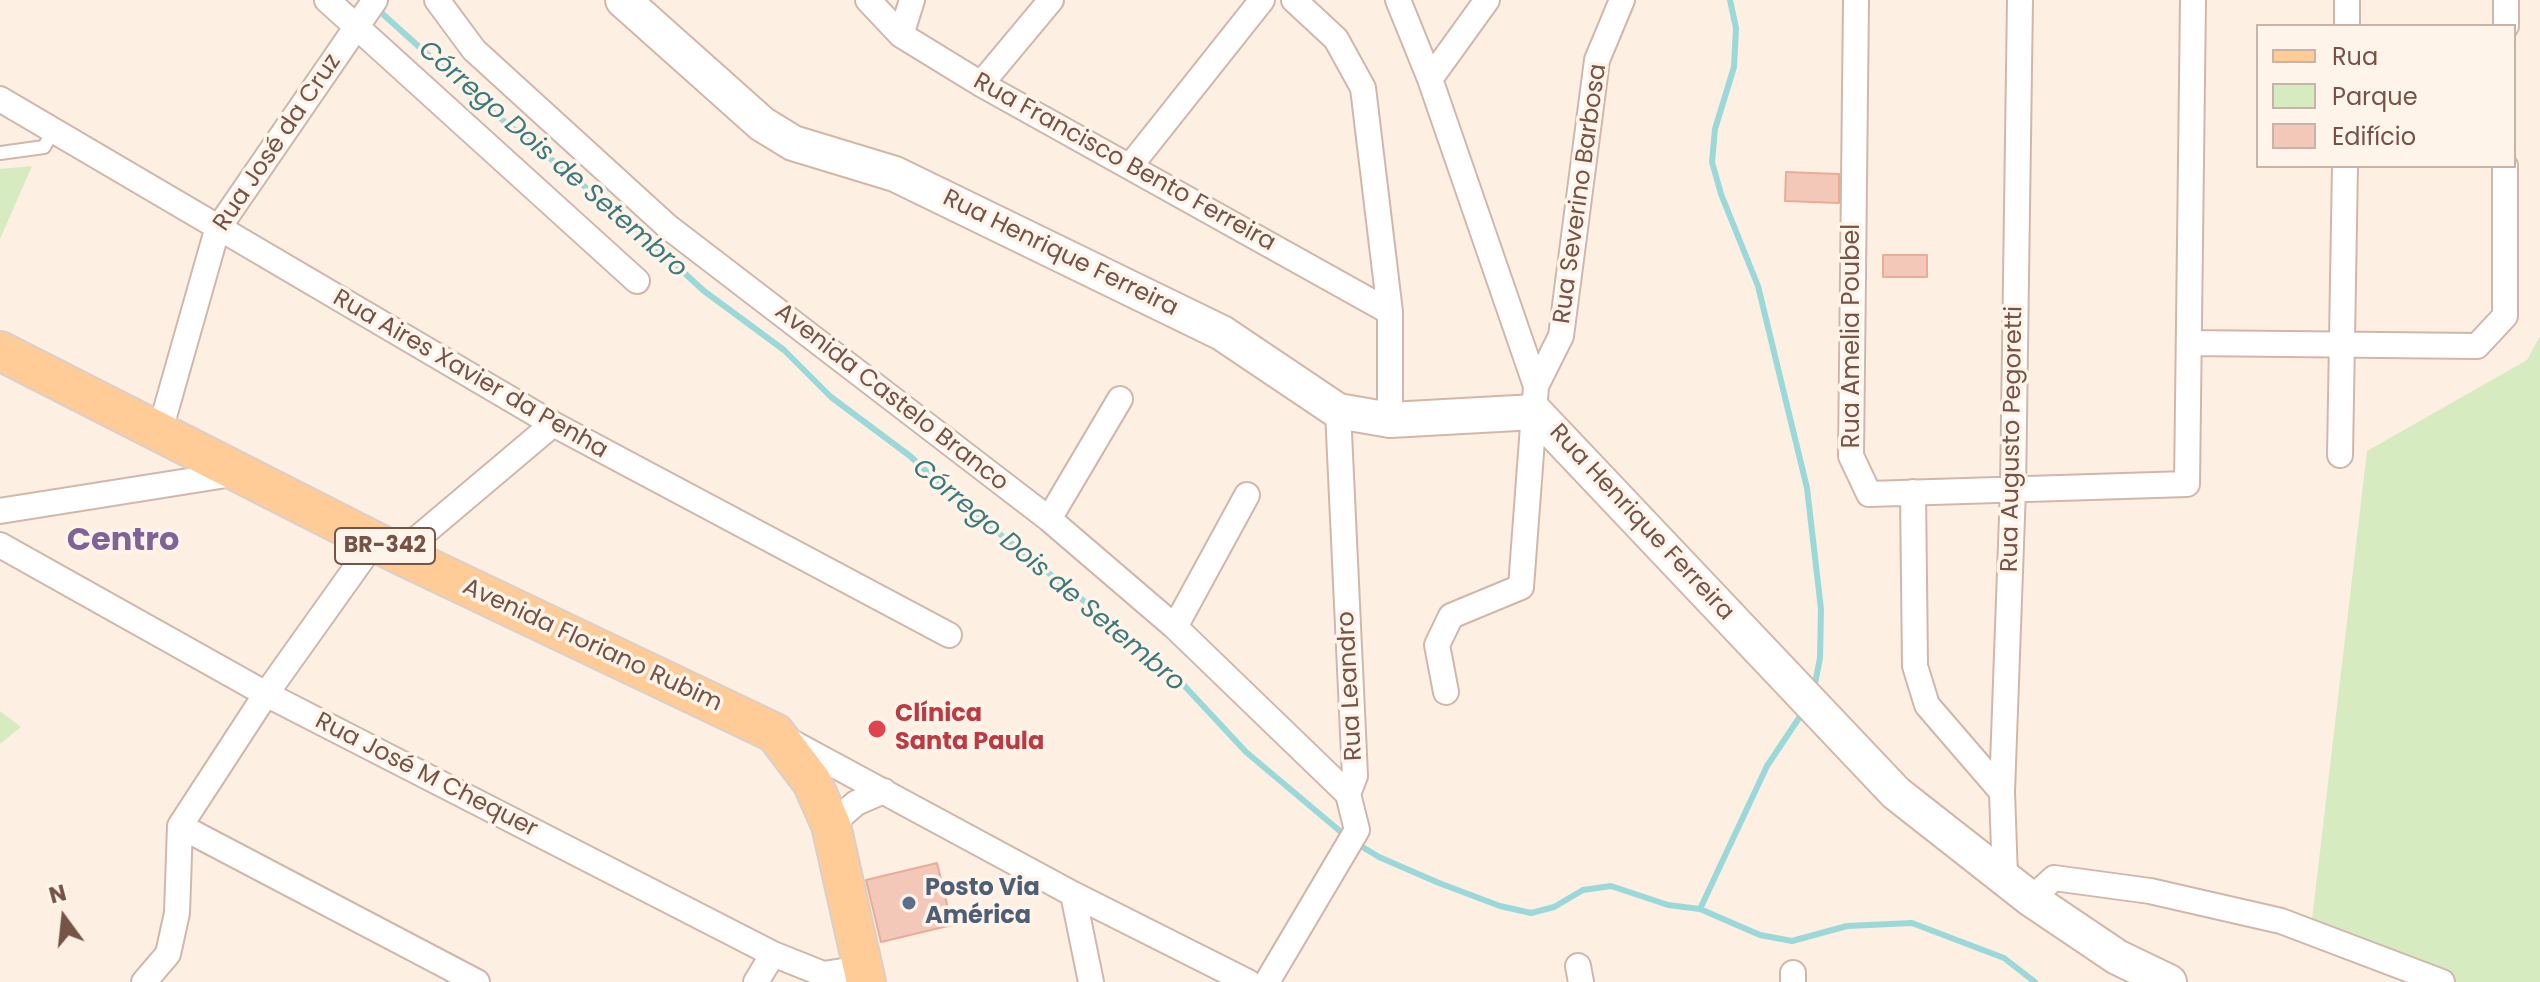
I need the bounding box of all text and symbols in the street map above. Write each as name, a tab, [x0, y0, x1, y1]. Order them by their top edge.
legend	[2256, 24, 2516, 168]
water label: Córrego Dois de Setembro	[411, 35, 693, 285]
text: Rua	[2332, 40, 2378, 73]
street label: Rua José da Cruz	[208, 49, 348, 237]
street label: Rua Severino Barbosa	[1549, 62, 1613, 326]
street label: Rua Francisco Bento Ferreira	[968, 68, 1280, 258]
text: Parque	[2332, 80, 2418, 113]
text: Edifício	[2332, 120, 2416, 153]
street label: Rua Henrique Ferreira	[938, 185, 1182, 323]
street label: Rua Amelia Poubel	[1839, 224, 1867, 448]
street label: Rua Aires Xavier da Penha	[327, 284, 613, 466]
street label: Avenida Castelo Branco	[769, 298, 1013, 498]
street label: Rua Augusto Pegoretti	[1996, 306, 2030, 572]
street label: Rua Henrique Ferreira	[1542, 419, 1740, 627]
water label: Córrego Dois de Setembro	[905, 453, 1191, 699]
district label: Centro	[67, 523, 179, 561]
road number: BR-342	[335, 528, 435, 564]
street label: Avenida Floriano Rubim	[458, 573, 726, 719]
street label: Rua Leandro	[1333, 610, 1369, 762]
place label: Clínica Santa Paula	[895, 701, 1044, 757]
street label: Rua José M Chequer	[310, 707, 542, 845]
marker: Clínica Santa Paula	[866, 718, 888, 740]
place label: Posto Via América	[925, 875, 1040, 931]
text: N	[46, 877, 70, 911]
north arrow	[24, 878, 104, 958]
marker: Posto Via América	[900, 894, 918, 912]

